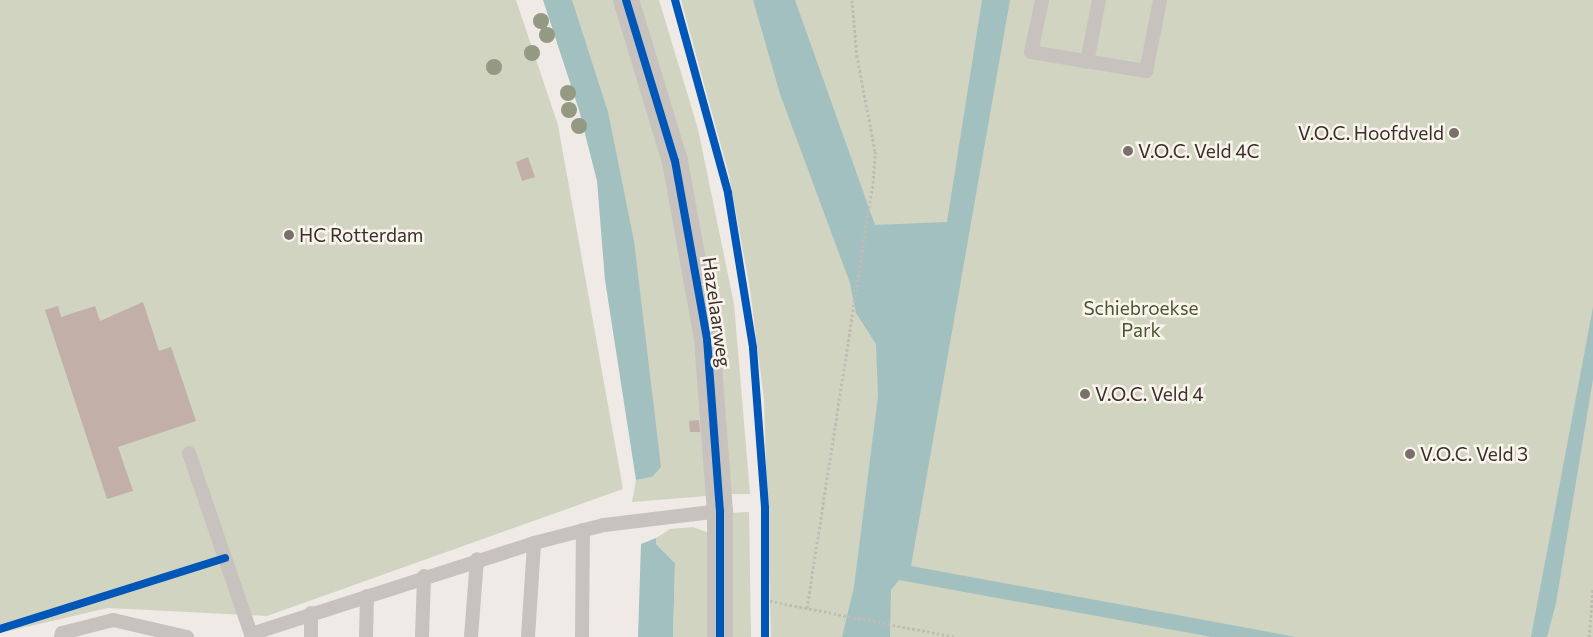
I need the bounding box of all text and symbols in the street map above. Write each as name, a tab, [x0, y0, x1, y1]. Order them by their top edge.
place label: V.O.C. Hoofdveld	[1298, 122, 1444, 144]
marker: V.O.C. Hoofdveld	[1448, 127, 1460, 139]
place label: V.O.C. Veld 4C	[1138, 140, 1260, 162]
marker: V.O.C. Veld 4C	[1122, 145, 1134, 157]
place label: HC Rotterdam	[299, 224, 423, 246]
marker: HC Rotterdam	[283, 229, 295, 241]
street label: Hazelaarweg	[698, 255, 736, 369]
park label: Schiebroekse Park	[1083, 297, 1199, 341]
place label: V.O.C. Veld 4	[1095, 383, 1204, 405]
marker: V.O.C. Veld 4	[1079, 388, 1091, 400]
place label: V.O.C. Veld 3	[1420, 443, 1528, 465]
marker: V.O.C. Veld 3	[1404, 448, 1416, 460]

